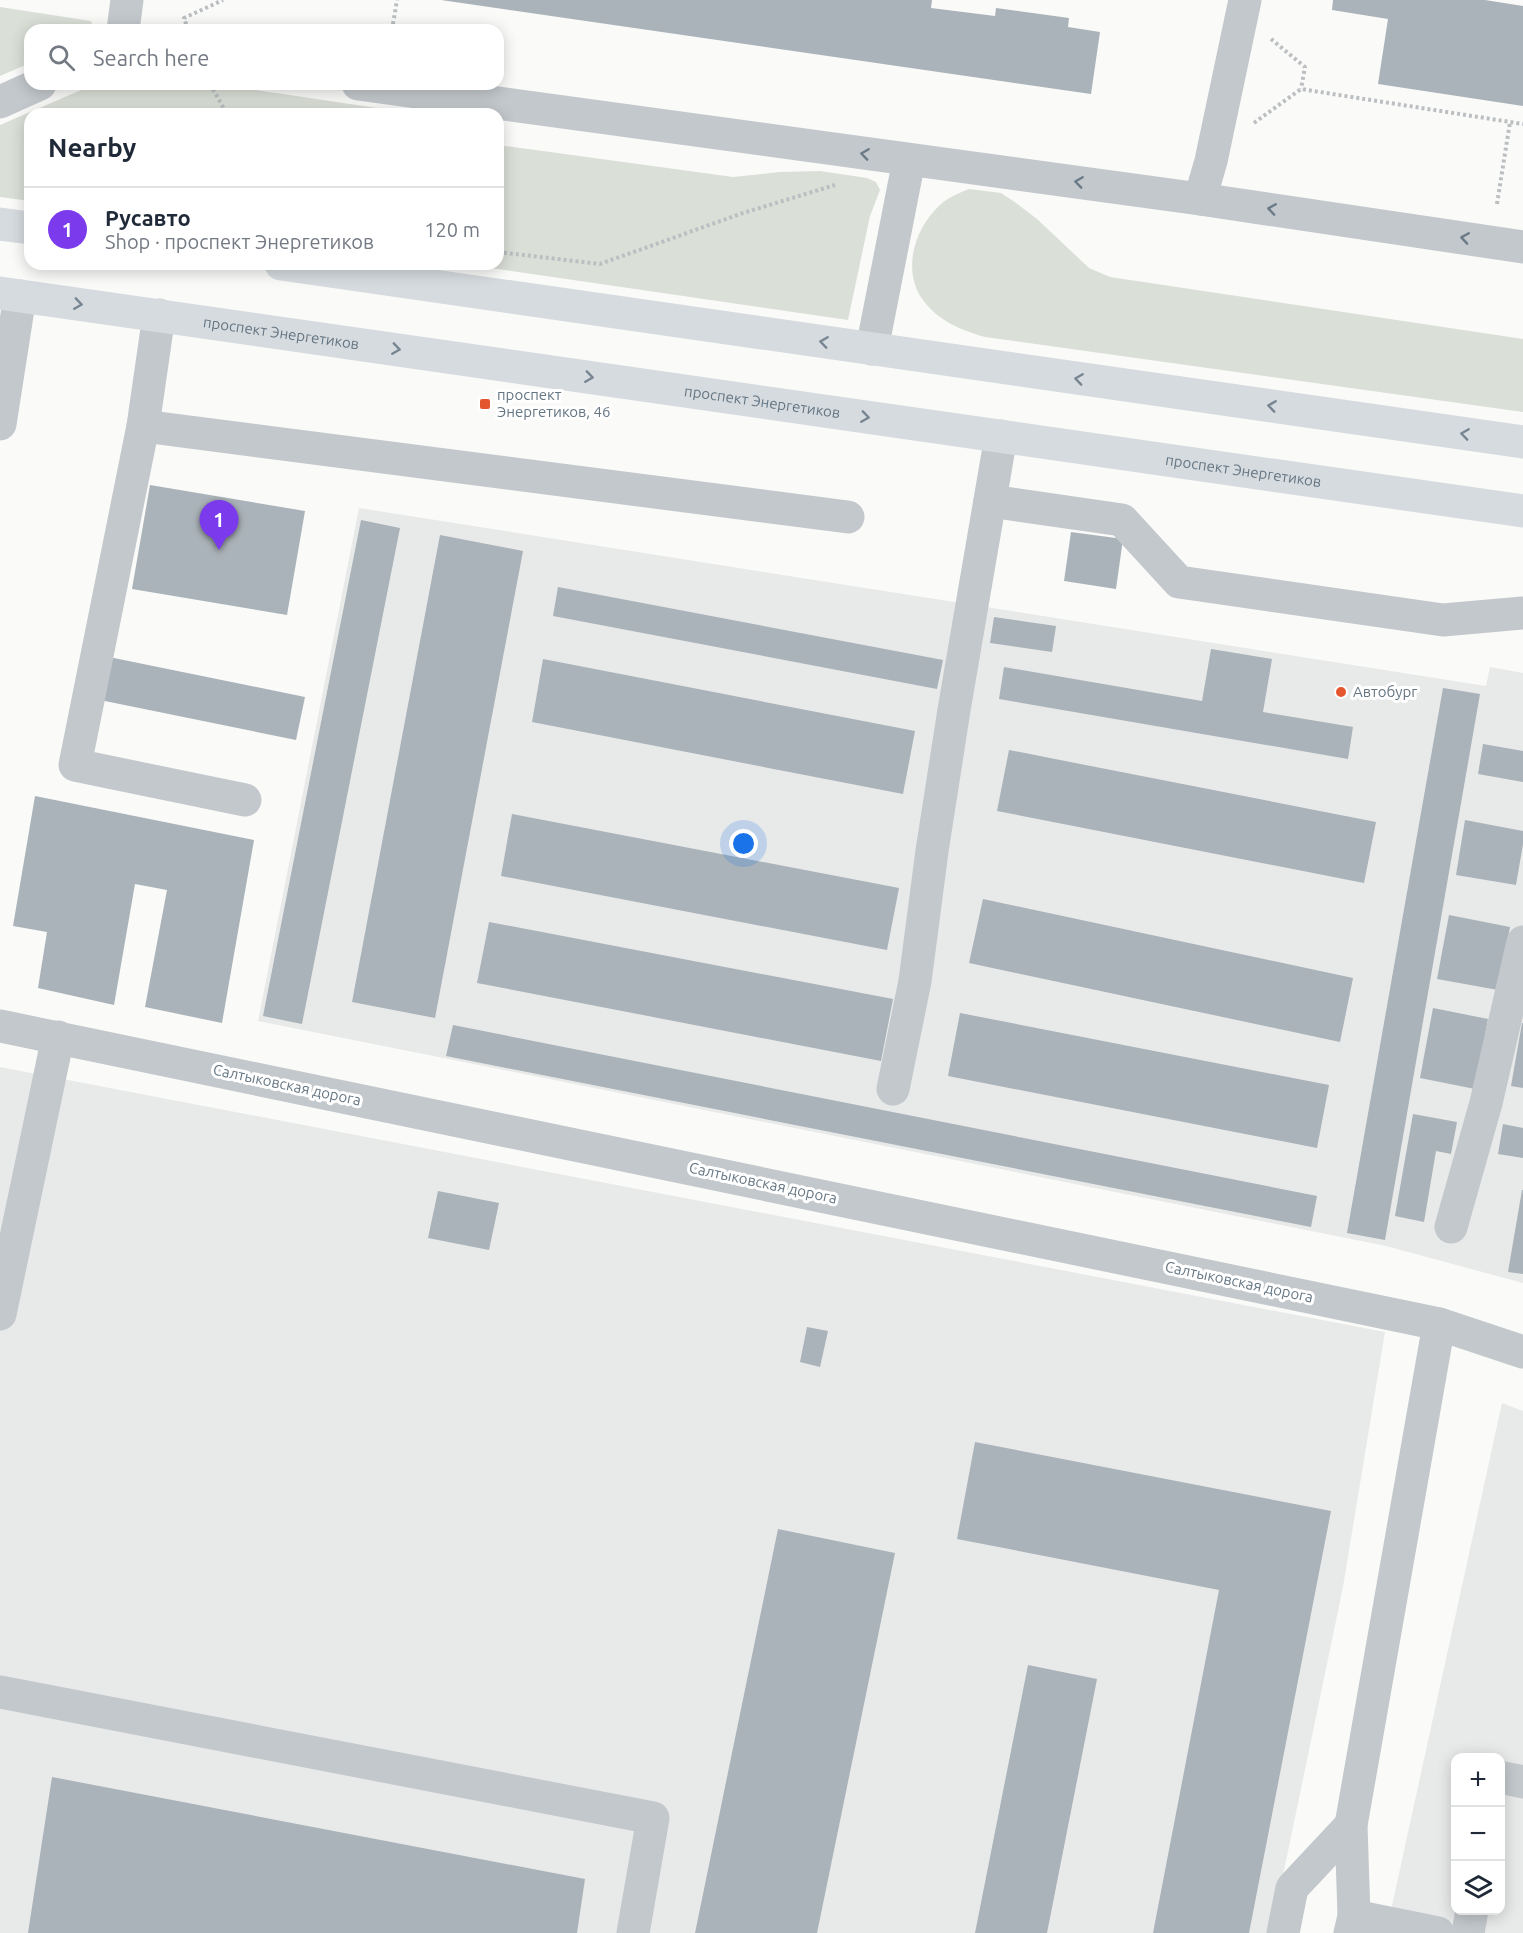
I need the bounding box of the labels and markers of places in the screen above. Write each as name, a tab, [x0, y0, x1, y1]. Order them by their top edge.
place label: проспект Энергетиков, 46	[497, 386, 610, 420]
marker: проспект Энергетиков, 46	[478, 397, 492, 411]
pin: 1	[200, 500, 238, 550]
place label: Автобург	[1353, 683, 1417, 700]
marker: Автобург	[1334, 685, 1348, 699]

